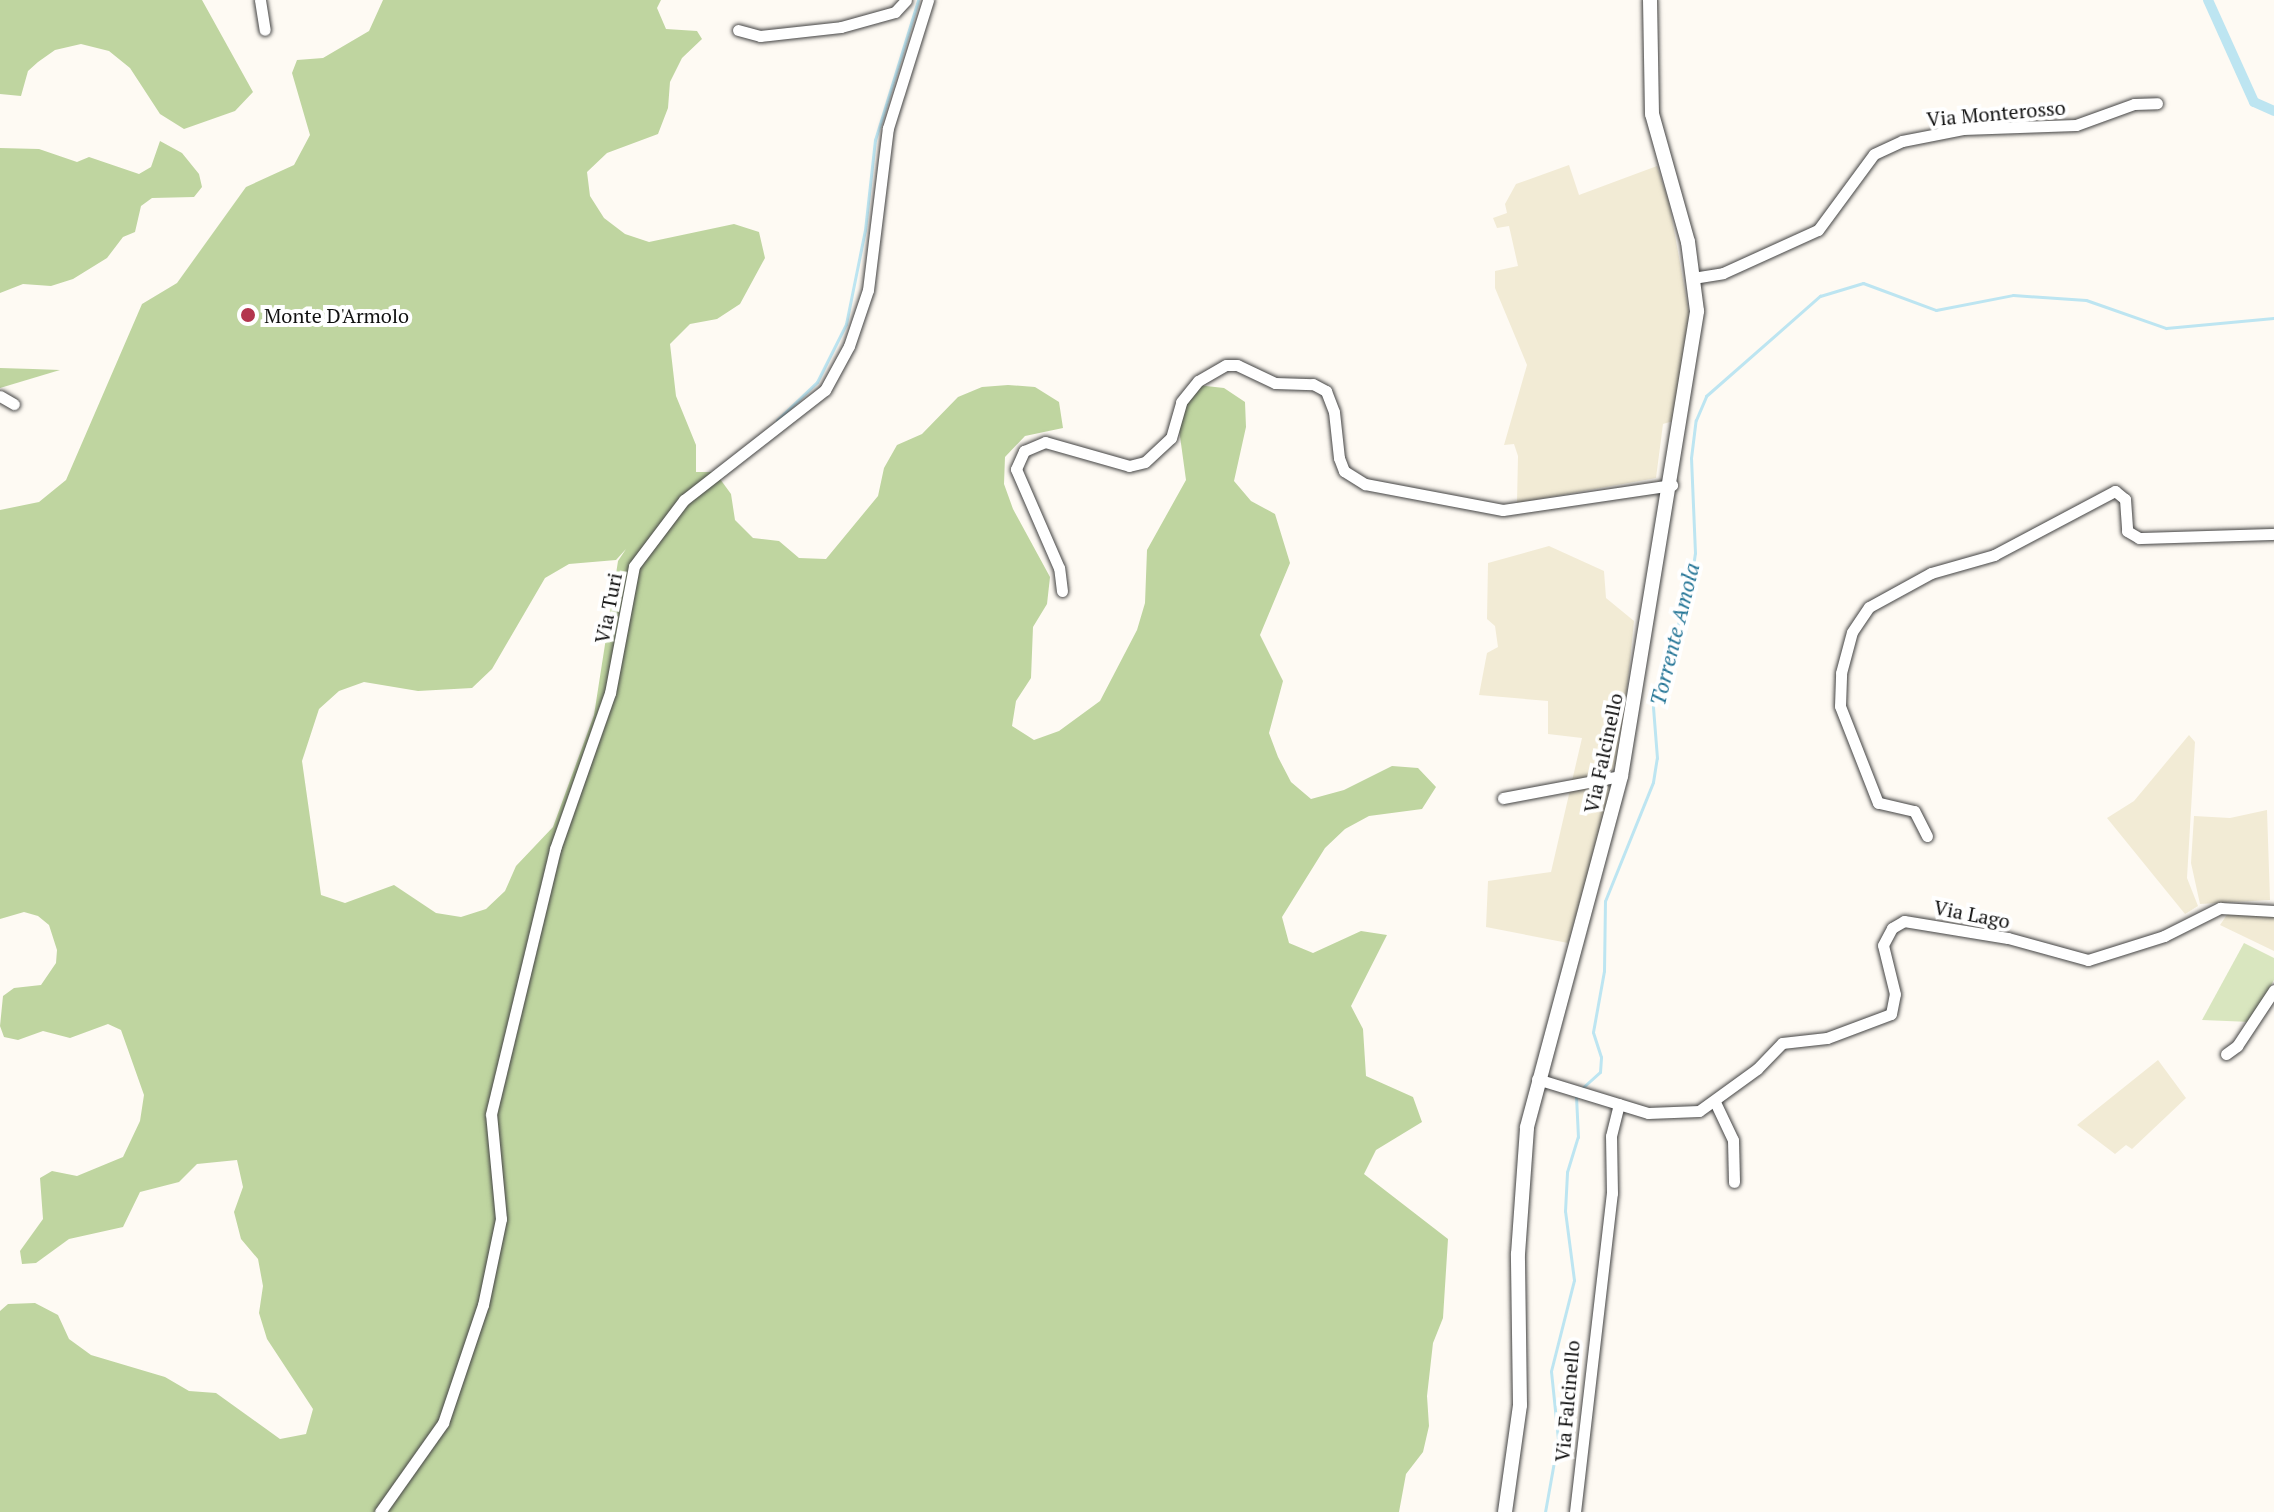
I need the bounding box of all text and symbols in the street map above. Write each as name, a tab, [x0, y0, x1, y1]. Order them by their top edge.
street label: Via Monterosso	[1925, 95, 2067, 131]
place label: Monte D'Armolo	[264, 303, 409, 327]
marker: Monte D'Armolo	[239, 306, 257, 324]
water label: Torrente Amola	[1643, 560, 1705, 708]
street label: Via Turi	[589, 571, 627, 645]
street label: Via Falcinello	[1579, 691, 1627, 815]
street label: Via Lago	[1932, 895, 2012, 933]
street label: Via Falcinello	[1550, 1339, 1584, 1463]

